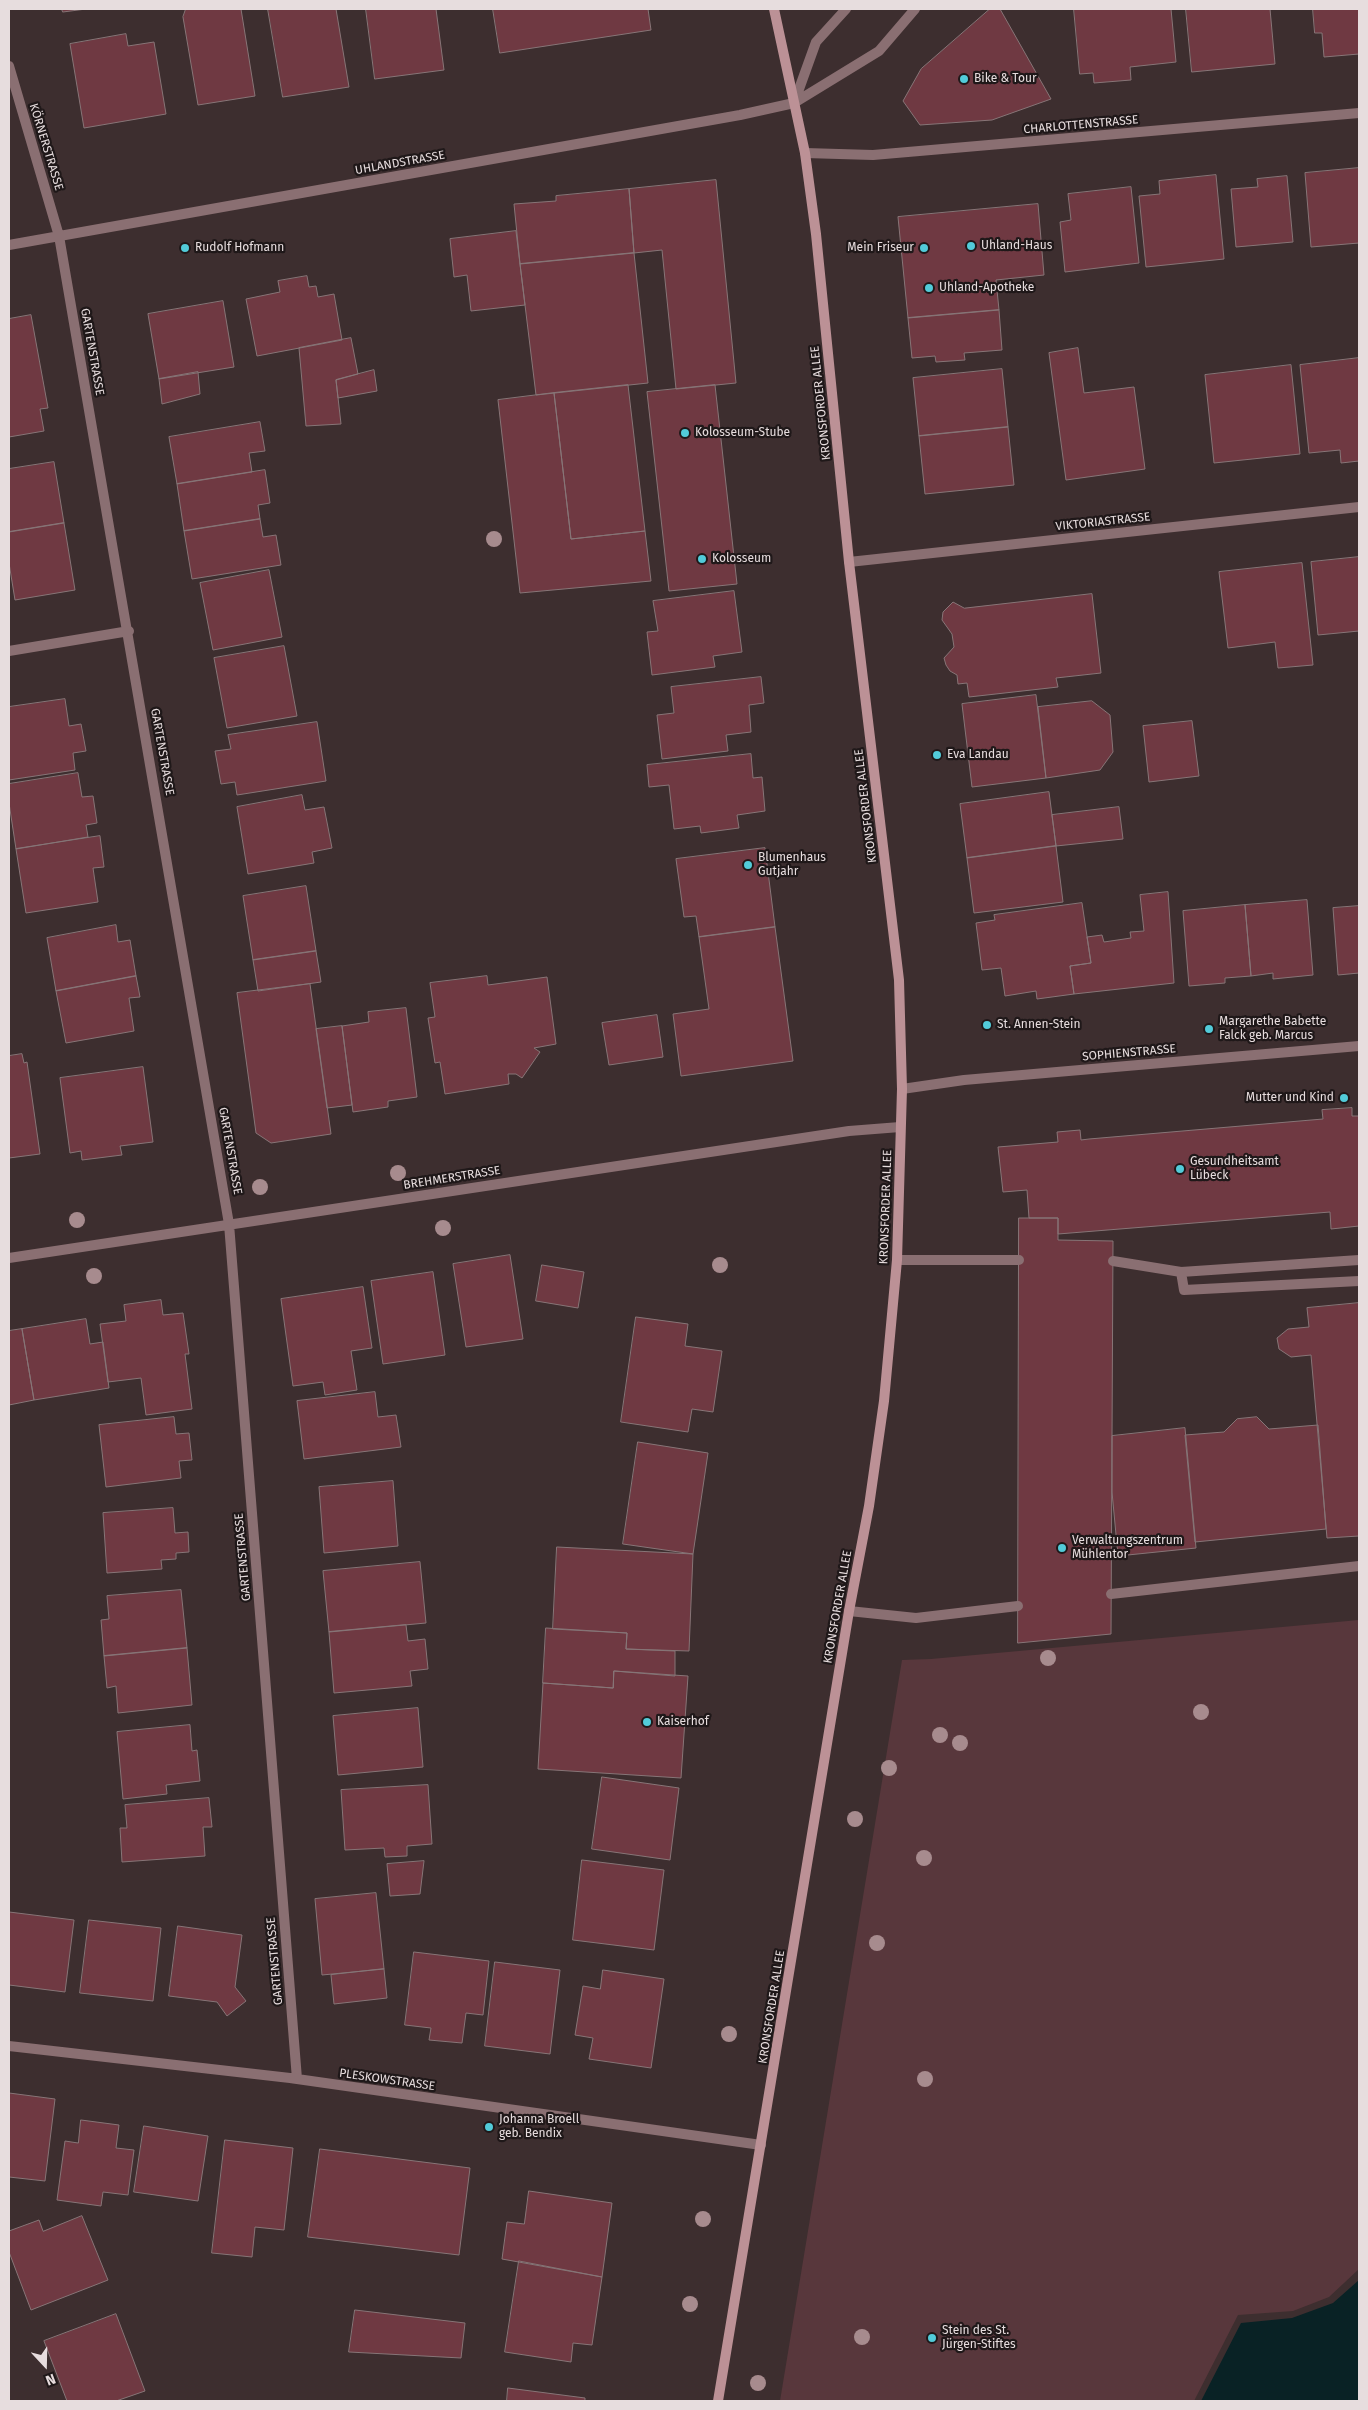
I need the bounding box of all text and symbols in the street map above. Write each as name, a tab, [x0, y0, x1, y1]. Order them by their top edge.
place label: Bike & Tour	[974, 72, 1037, 86]
marker: Bike & Tour	[958, 73, 970, 85]
street label: KÖRNERSTRASSE	[26, 102, 66, 192]
street label: CHARLOTTENSTRASSE	[1023, 113, 1139, 137]
street label: UHLANDSTRASSE	[354, 148, 446, 178]
place label: Uhland-Haus	[981, 239, 1052, 253]
marker: Uhland-Haus	[965, 240, 977, 252]
place label: Rudolf Hofmann	[195, 241, 284, 255]
place label: Mein Friseur	[847, 241, 914, 255]
marker: Rudolf Hofmann	[179, 242, 191, 254]
marker: Mein Friseur	[918, 242, 930, 254]
place label: Uhland-Apotheke	[939, 281, 1034, 295]
marker: Uhland-Apotheke	[923, 282, 935, 294]
street label: GARTENSTRASSE	[77, 307, 107, 397]
street label: KRONSFORDER ALLEE	[808, 345, 834, 461]
place label: Kolosseum-Stube	[695, 426, 790, 440]
marker: Kolosseum-Stube	[679, 427, 691, 439]
street label: VIKTORIASTRASSE	[1055, 510, 1151, 534]
place label: Kolosseum	[712, 552, 771, 566]
marker: Kolosseum	[696, 553, 708, 565]
street label: GARTENSTRASSE	[147, 707, 177, 797]
street label: KRONSFORDER ALLEE	[852, 748, 880, 864]
place label: Eva Landau	[947, 748, 1009, 762]
marker: Eva Landau	[931, 749, 943, 761]
place label: Blumenhaus Gutjahr	[758, 851, 826, 879]
marker: Blumenhaus Gutjahr	[742, 859, 754, 871]
place label: Margarethe Babette Falck geb. Marcus	[1219, 1015, 1326, 1043]
place label: St. Annen-Stein	[997, 1018, 1080, 1032]
marker: St. Annen-Stein	[981, 1019, 993, 1031]
marker: Margarethe Babette Falck geb. Marcus	[1203, 1023, 1215, 1035]
street label: SOPHIENSTRASSE	[1081, 1042, 1177, 1064]
place label: Mutter und Kind	[1246, 1091, 1334, 1105]
marker: Mutter und Kind	[1338, 1092, 1350, 1104]
street label: GARTENSTRASSE	[215, 1106, 245, 1196]
street label: KRONSFORDER ALLEE	[877, 1149, 895, 1265]
place label: Gesundheitsamt Lübeck	[1190, 1155, 1279, 1183]
street label: BREHMERSTRASSE	[402, 1163, 502, 1193]
marker: Gesundheitsamt Lübeck	[1174, 1163, 1186, 1175]
street label: GARTENSTRASSE	[232, 1512, 254, 1602]
place label: Verwaltungszentrum Mühlentor	[1072, 1534, 1183, 1562]
marker: Verwaltungszentrum Mühlentor	[1056, 1542, 1068, 1554]
street label: KRONSFORDER ALLEE	[821, 1549, 855, 1665]
place label: Kaiserhof	[657, 1715, 709, 1729]
marker: Kaiserhof	[641, 1716, 653, 1728]
street label: GARTENSTRASSE	[264, 1916, 286, 2006]
street label: KRONSFORDER ALLEE	[756, 1949, 788, 2065]
street label: PLESKOWSTRASSE	[338, 2066, 436, 2094]
place label: Johanna Broell geb. Bendix	[499, 2113, 579, 2141]
marker: Johanna Broell geb. Bendix	[483, 2121, 495, 2133]
place label: Stein des St. Jürgen-Stiftes	[942, 2324, 1016, 2352]
marker: Stein des St. Jürgen-Stiftes	[926, 2332, 938, 2344]
north arrow	[20, 2340, 70, 2390]
text: N	[43, 2370, 58, 2389]

